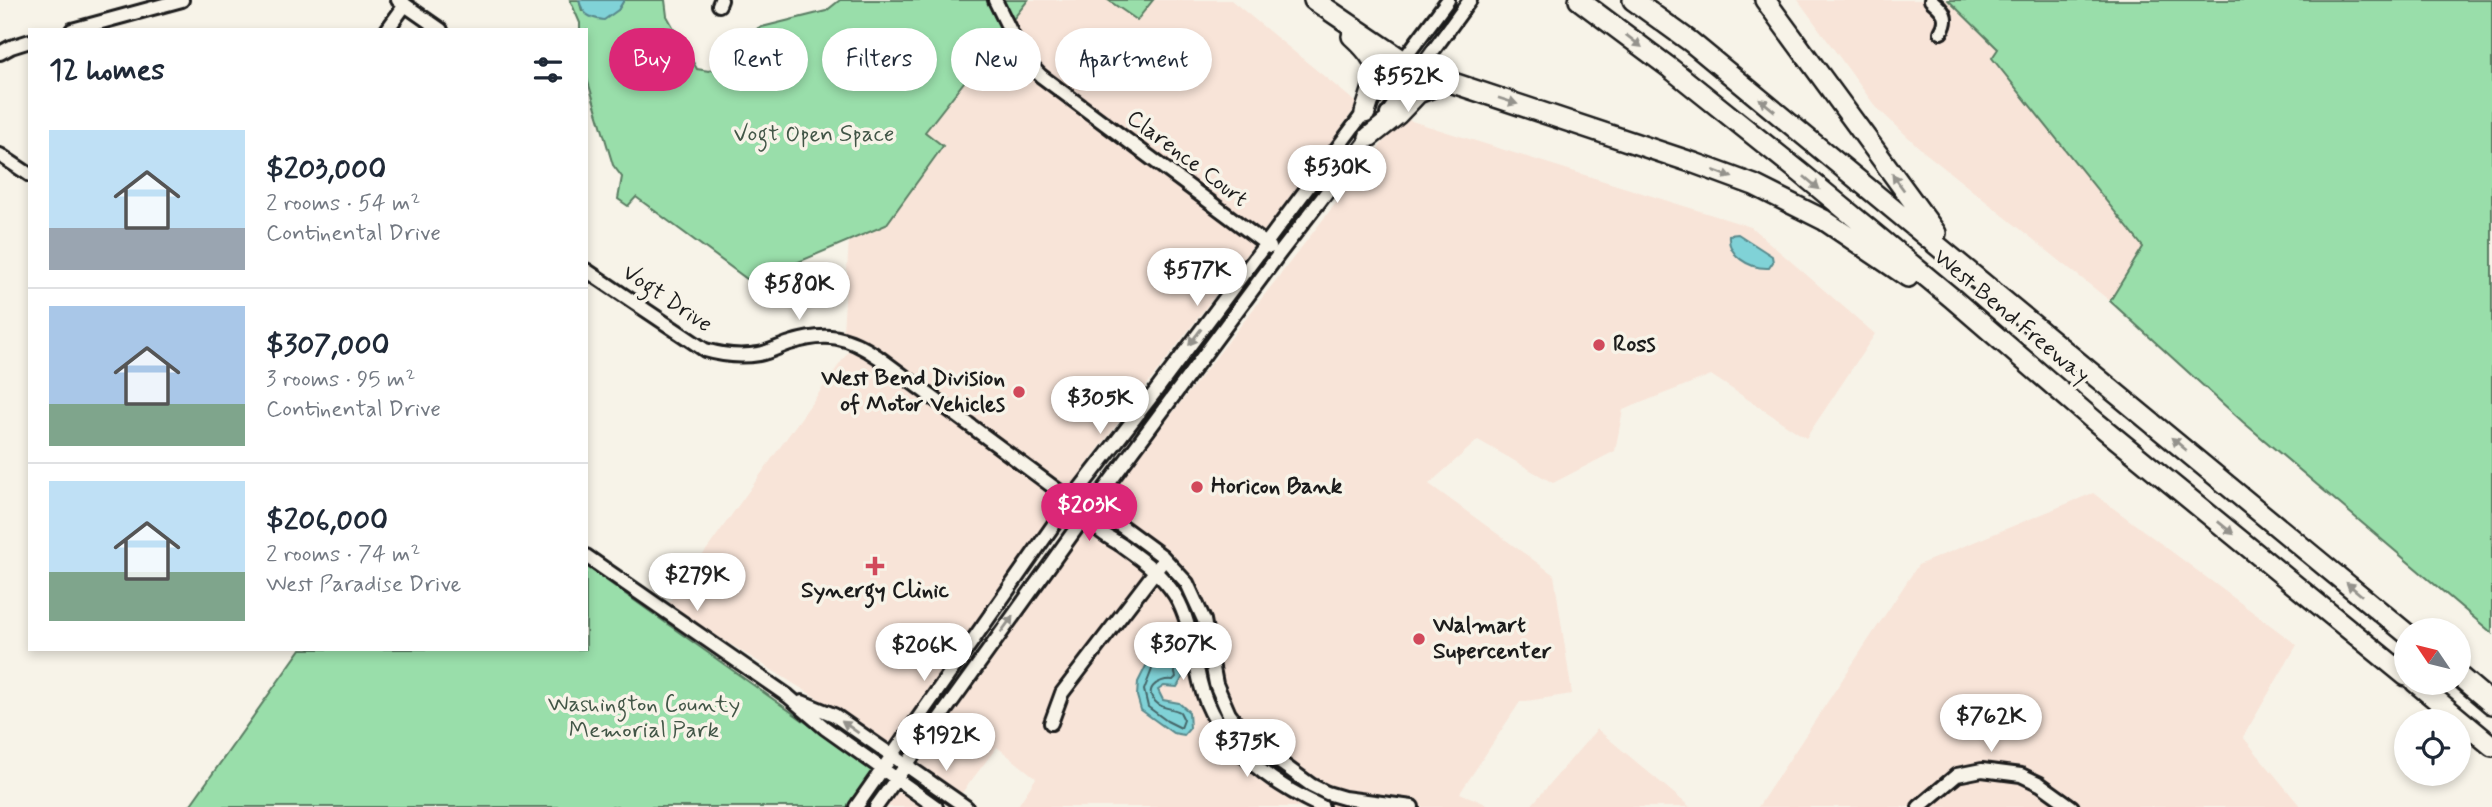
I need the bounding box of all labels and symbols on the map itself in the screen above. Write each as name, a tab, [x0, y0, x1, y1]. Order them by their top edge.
one-way arrow	[1625, 33, 1643, 47]
pin: $552K	[1359, 54, 1457, 114]
one-way arrow	[1497, 96, 1518, 107]
one-way arrow	[1759, 97, 1777, 112]
street label: Clarence Court	[1120, 103, 1254, 215]
park label: Vogt Open Space	[734, 120, 894, 152]
pin: $530K	[1288, 146, 1386, 205]
one-way arrow	[1713, 168, 1734, 179]
one-way arrow	[1892, 173, 1906, 191]
one-way arrow	[1802, 175, 1820, 190]
street label: West Bend Freeway	[1927, 243, 2095, 391]
pin: $577K	[1148, 248, 1246, 308]
street label: Vogt Drive	[615, 258, 718, 342]
pin: $580K	[750, 262, 848, 322]
one-way arrow	[1188, 328, 1203, 346]
place label: Ross	[1613, 330, 1656, 360]
marker: Ross	[1591, 337, 1607, 353]
place label: West Bend Division of Motor Vehicles	[820, 364, 1005, 420]
pin: $305K	[1051, 376, 1149, 436]
marker: West Bend Division of Motor Vehicles	[1011, 384, 1027, 400]
one-way arrow	[2170, 437, 2187, 452]
place label: Horicon Bank	[1211, 472, 1343, 502]
marker: Horicon Bank	[1189, 479, 1205, 495]
pin: $203K	[1040, 484, 1138, 543]
one-way arrow	[2217, 520, 2234, 535]
pin: $279K	[648, 554, 746, 613]
marker: Synergy Clinic	[867, 558, 883, 574]
place label: Synergy Clinic	[801, 576, 950, 609]
one-way arrow	[2345, 582, 2363, 597]
place label: Walmart Supercenter	[1432, 611, 1552, 667]
one-way arrow	[1000, 615, 1014, 633]
north arrow	[2394, 618, 2471, 695]
pin: $307K	[1134, 622, 1232, 682]
pin: $206K	[875, 624, 973, 683]
marker: Walmart Supercenter	[1411, 631, 1427, 647]
park label: Washington County Memorial Park	[548, 690, 740, 746]
pin: $762K	[1942, 694, 2040, 754]
pin: $192K	[897, 714, 995, 773]
one-way arrow	[841, 720, 859, 734]
pin: $375K	[1198, 720, 1296, 779]

